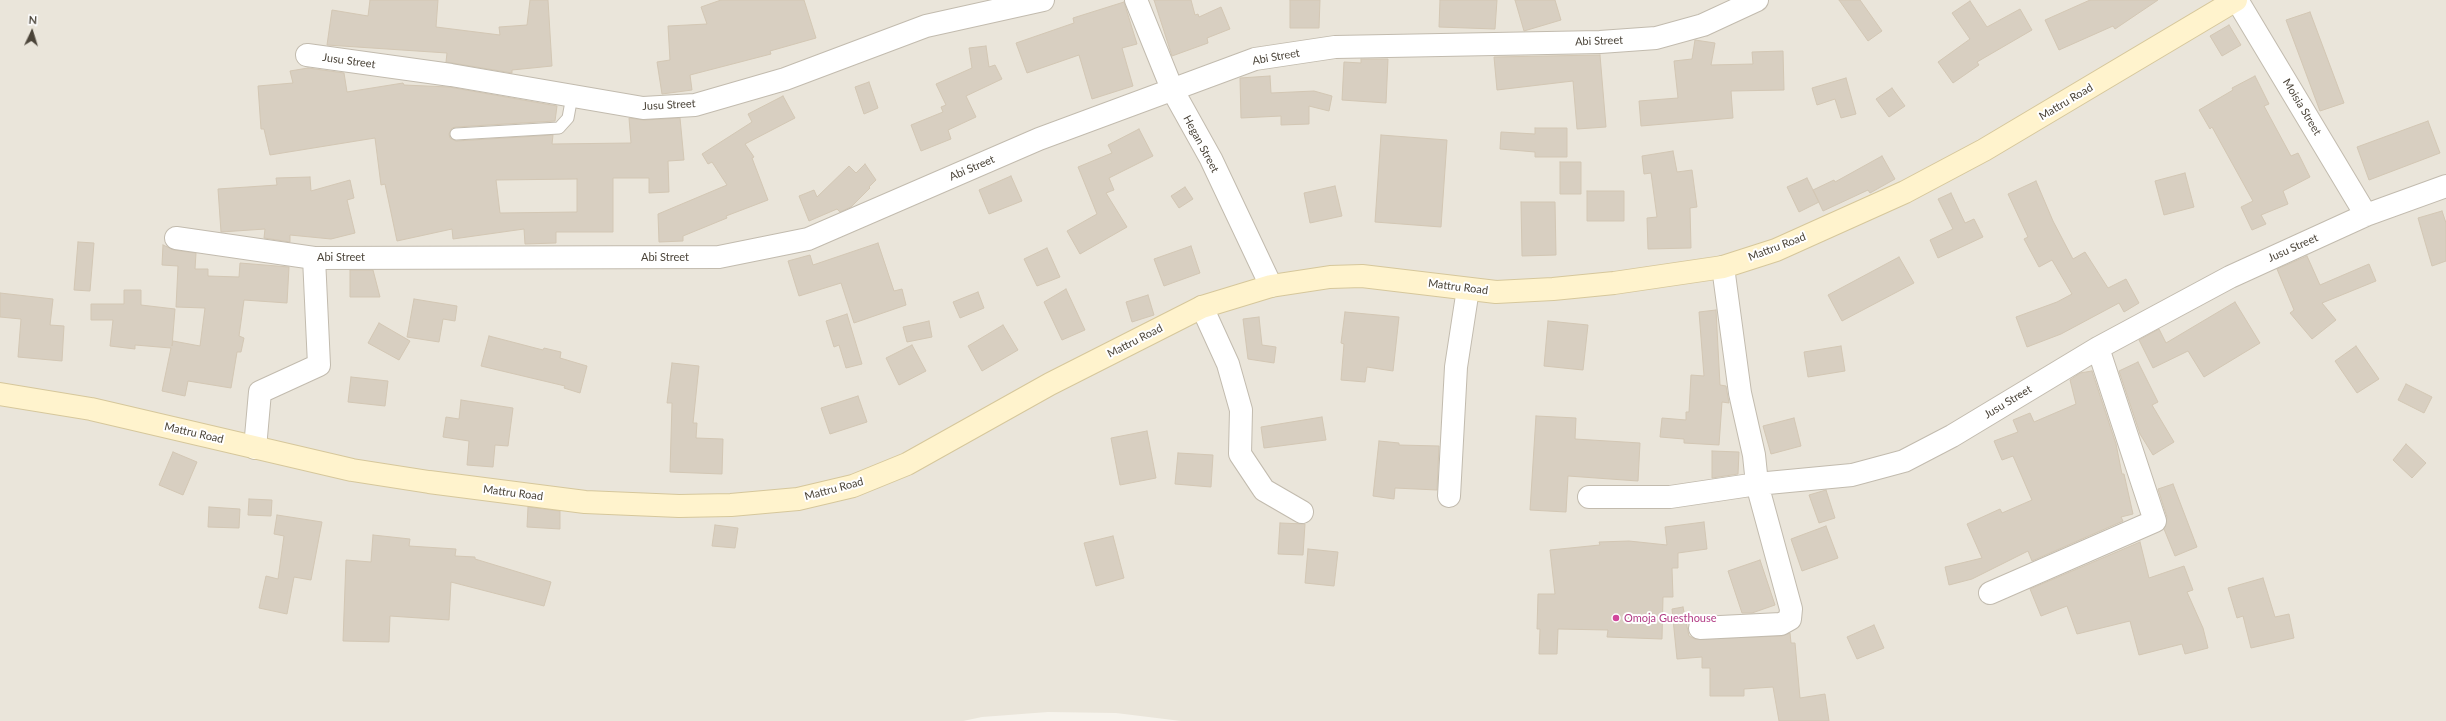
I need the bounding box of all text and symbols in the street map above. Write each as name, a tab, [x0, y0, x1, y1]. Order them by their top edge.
north arrow	[12, 12, 52, 52]
text: N	[28, 13, 38, 26]
street label: Abi Street	[1575, 34, 1623, 48]
street label: Abi Street	[1251, 46, 1301, 68]
street label: Jusu Street	[322, 51, 376, 71]
street label: Moisia Street	[2280, 76, 2324, 138]
street label: Mattru Road	[2037, 81, 2095, 123]
street label: Jusu Street	[642, 97, 696, 113]
street label: Hegan Street	[1180, 113, 1222, 175]
street label: Abi Street	[947, 153, 997, 183]
street label: Mattru Road	[1746, 230, 1808, 264]
street label: Jusu Street	[2266, 231, 2320, 265]
street label: Abi Street	[317, 250, 365, 264]
street label: Abi Street	[641, 250, 689, 264]
street label: Mattru Road	[1427, 277, 1489, 297]
street label: Mattru Road	[1105, 321, 1165, 361]
street label: Jusu Street	[1982, 383, 2034, 421]
street label: Mattru Road	[163, 420, 225, 446]
street label: Mattru Road	[803, 475, 865, 503]
street label: Mattru Road	[482, 483, 544, 503]
place label: Omoja Guesthouse	[1624, 611, 1717, 625]
marker: Omoja Guesthouse	[1611, 613, 1621, 623]

